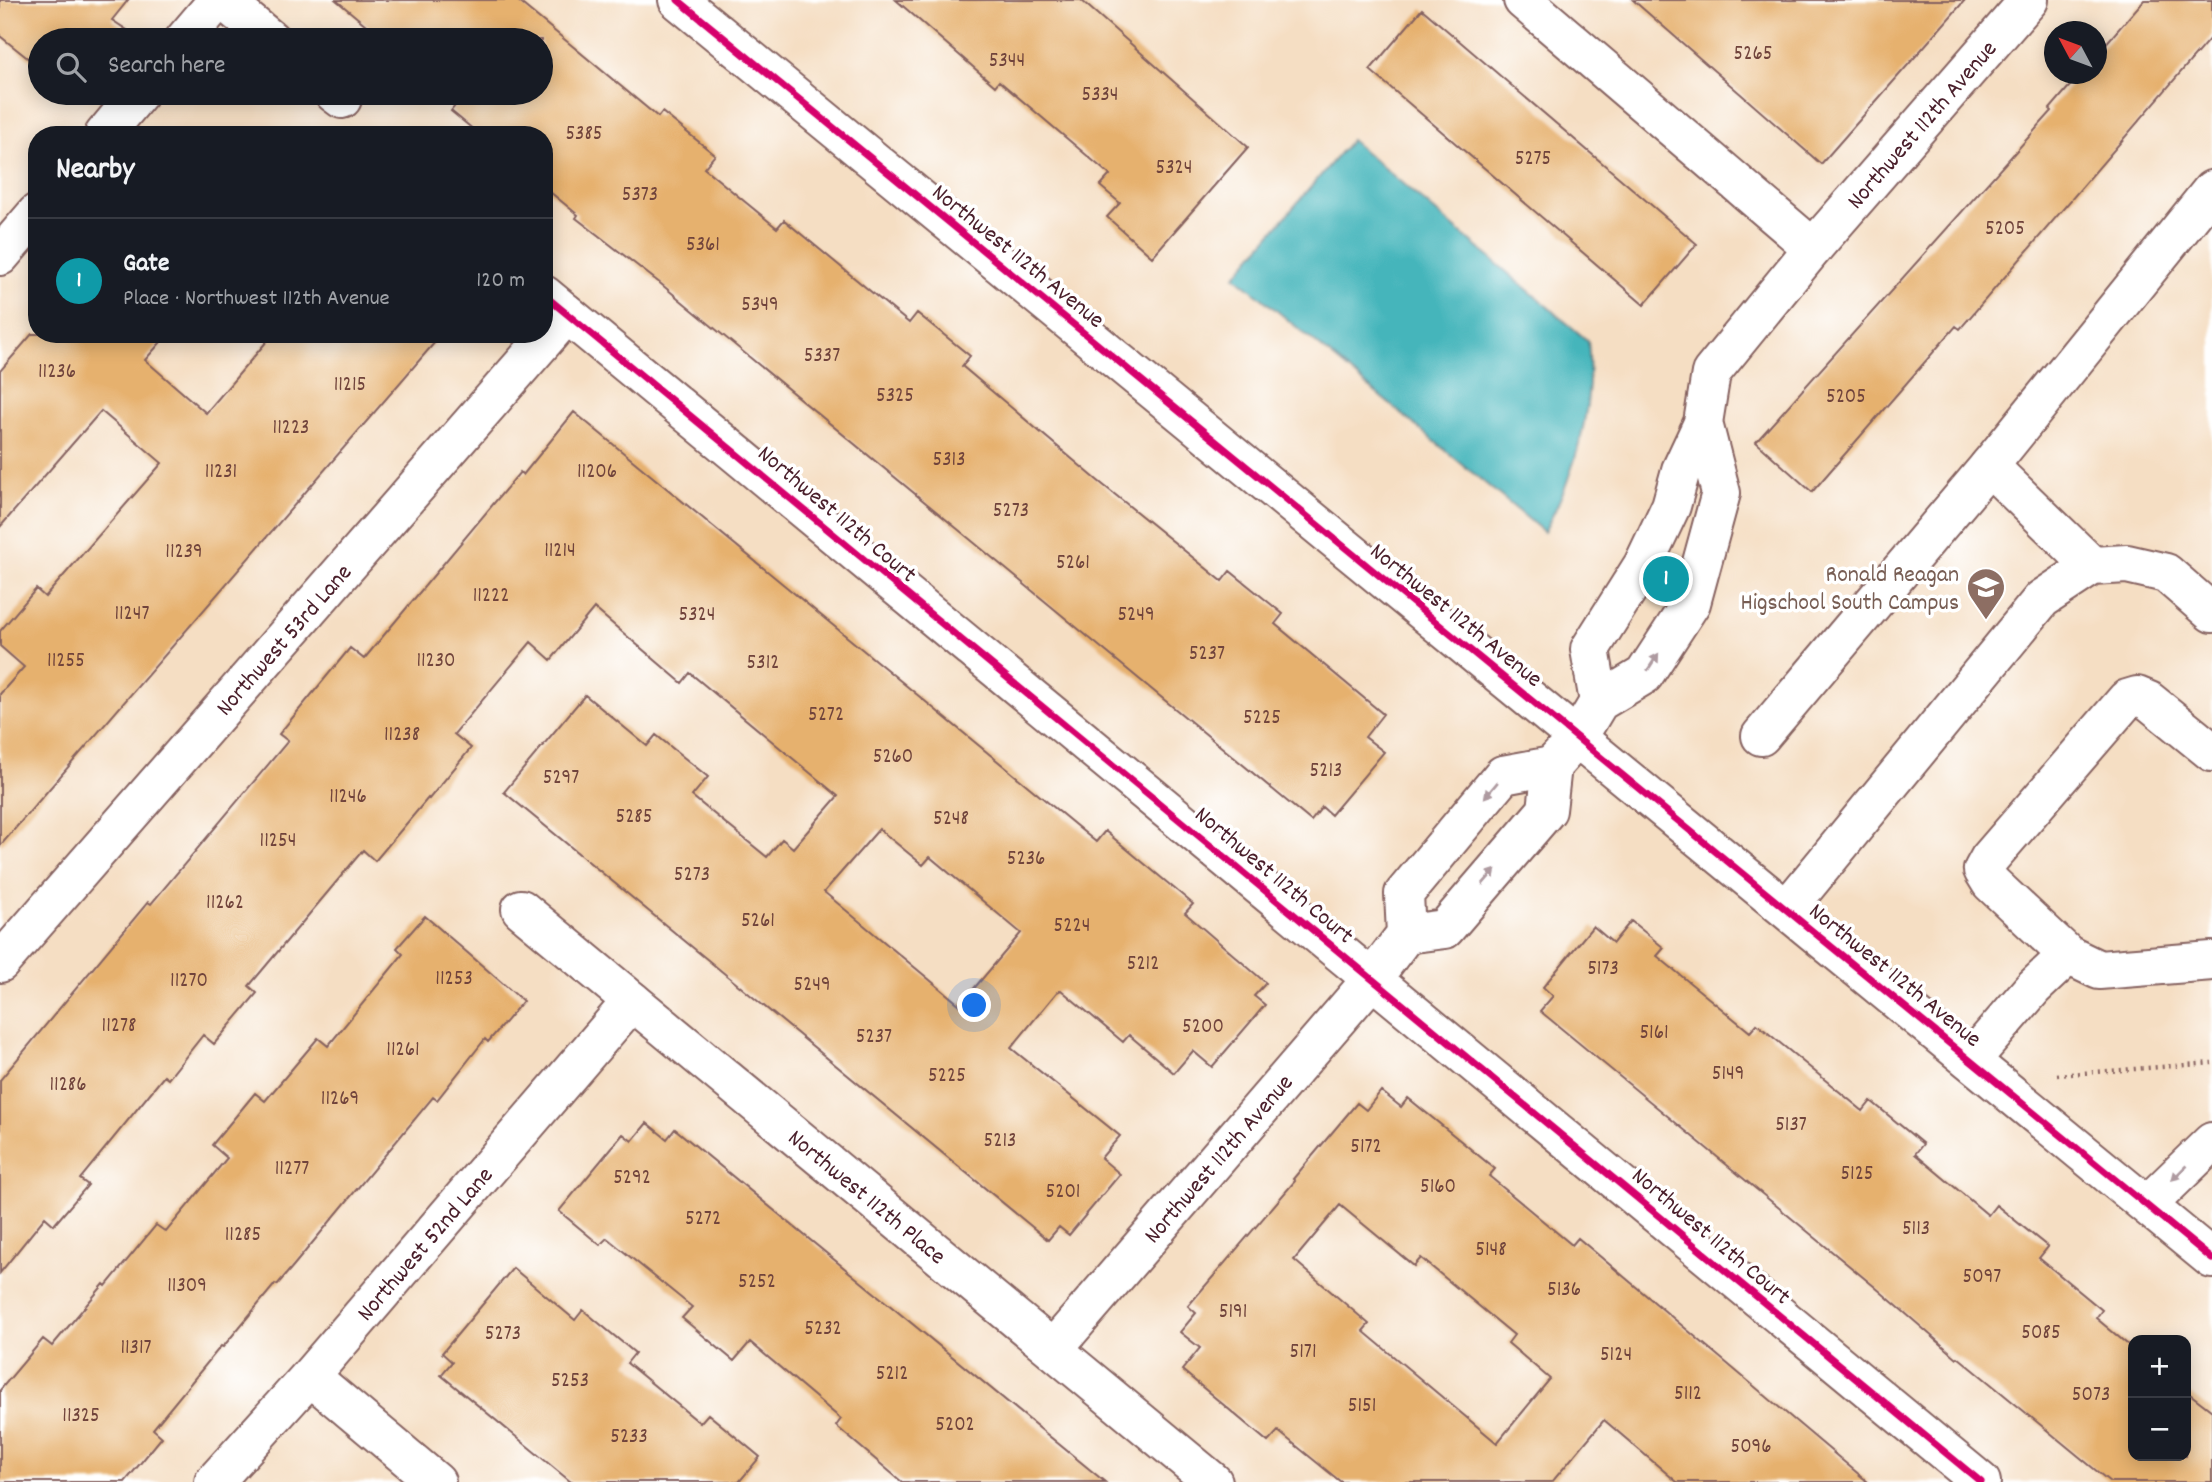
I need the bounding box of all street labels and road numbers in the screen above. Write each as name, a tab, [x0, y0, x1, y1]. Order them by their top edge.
street label: Northwest 112th Avenue	[1840, 34, 2006, 218]
street label: Northwest 112th Avenue	[923, 177, 1111, 338]
street label: Northwest 112th Court	[749, 438, 923, 592]
street label: Northwest 112th Avenue	[1361, 536, 1549, 697]
street label: Northwest 53rd Lane	[209, 558, 361, 725]
street label: Northwest 112th Court	[1186, 799, 1360, 953]
street label: Northwest 112th Avenue	[1800, 896, 1988, 1057]
street label: Northwest 112th Avenue	[1137, 1068, 1303, 1252]
street label: Northwest 112th Place	[779, 1123, 952, 1274]
street label: Northwest 112th Court	[1623, 1160, 1797, 1314]
street label: Northwest 52nd Lane	[350, 1161, 502, 1330]

